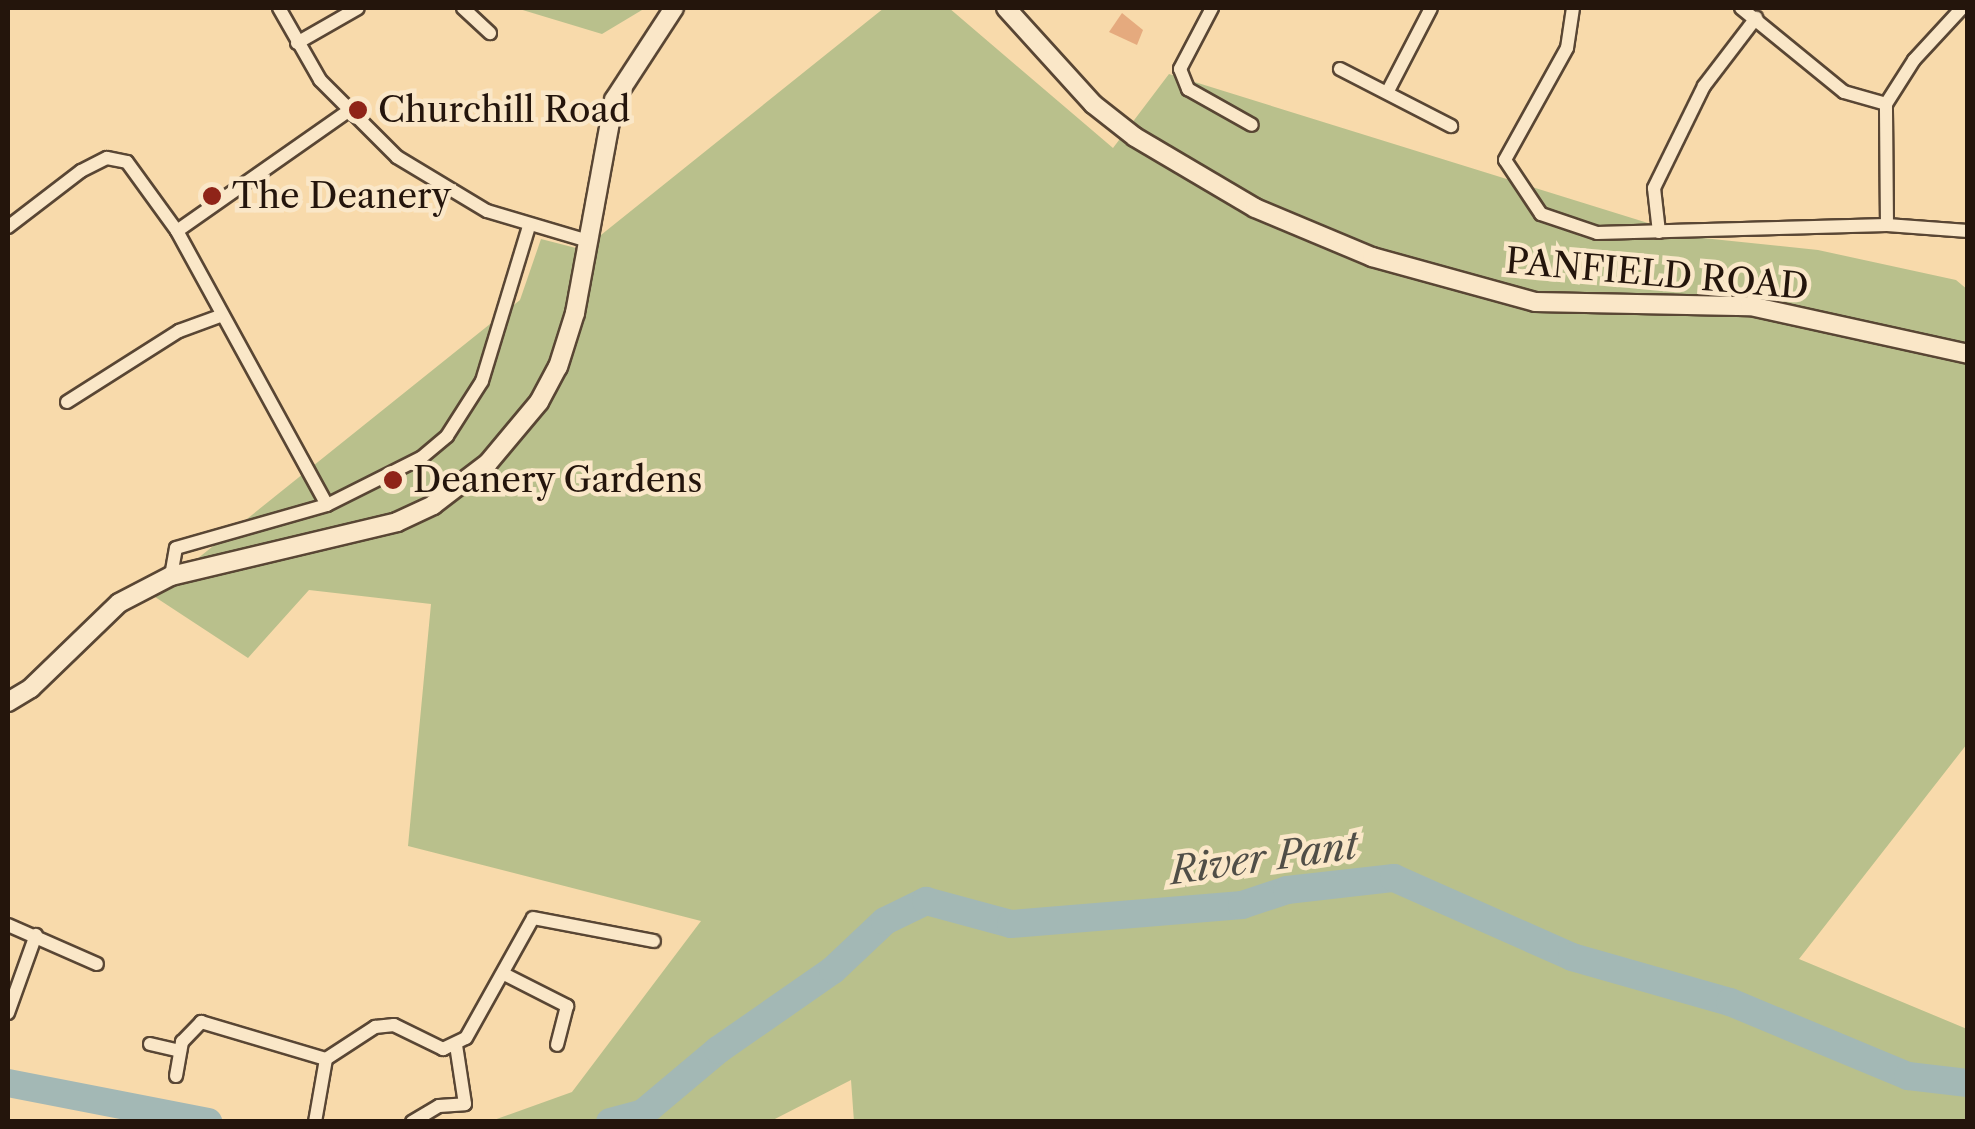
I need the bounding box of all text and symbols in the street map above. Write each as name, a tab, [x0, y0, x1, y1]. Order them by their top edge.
place label: Churchill Road	[378, 89, 630, 131]
marker: Churchill Road	[347, 99, 369, 121]
place label: The Deanery	[232, 175, 451, 217]
marker: The Deanery	[201, 185, 223, 207]
street label: PANFIELD ROAD	[1504, 240, 1810, 308]
place label: Deanery Gardens	[413, 459, 703, 501]
marker: Deanery Gardens	[382, 469, 404, 491]
water label: River Pant	[1167, 822, 1361, 894]

